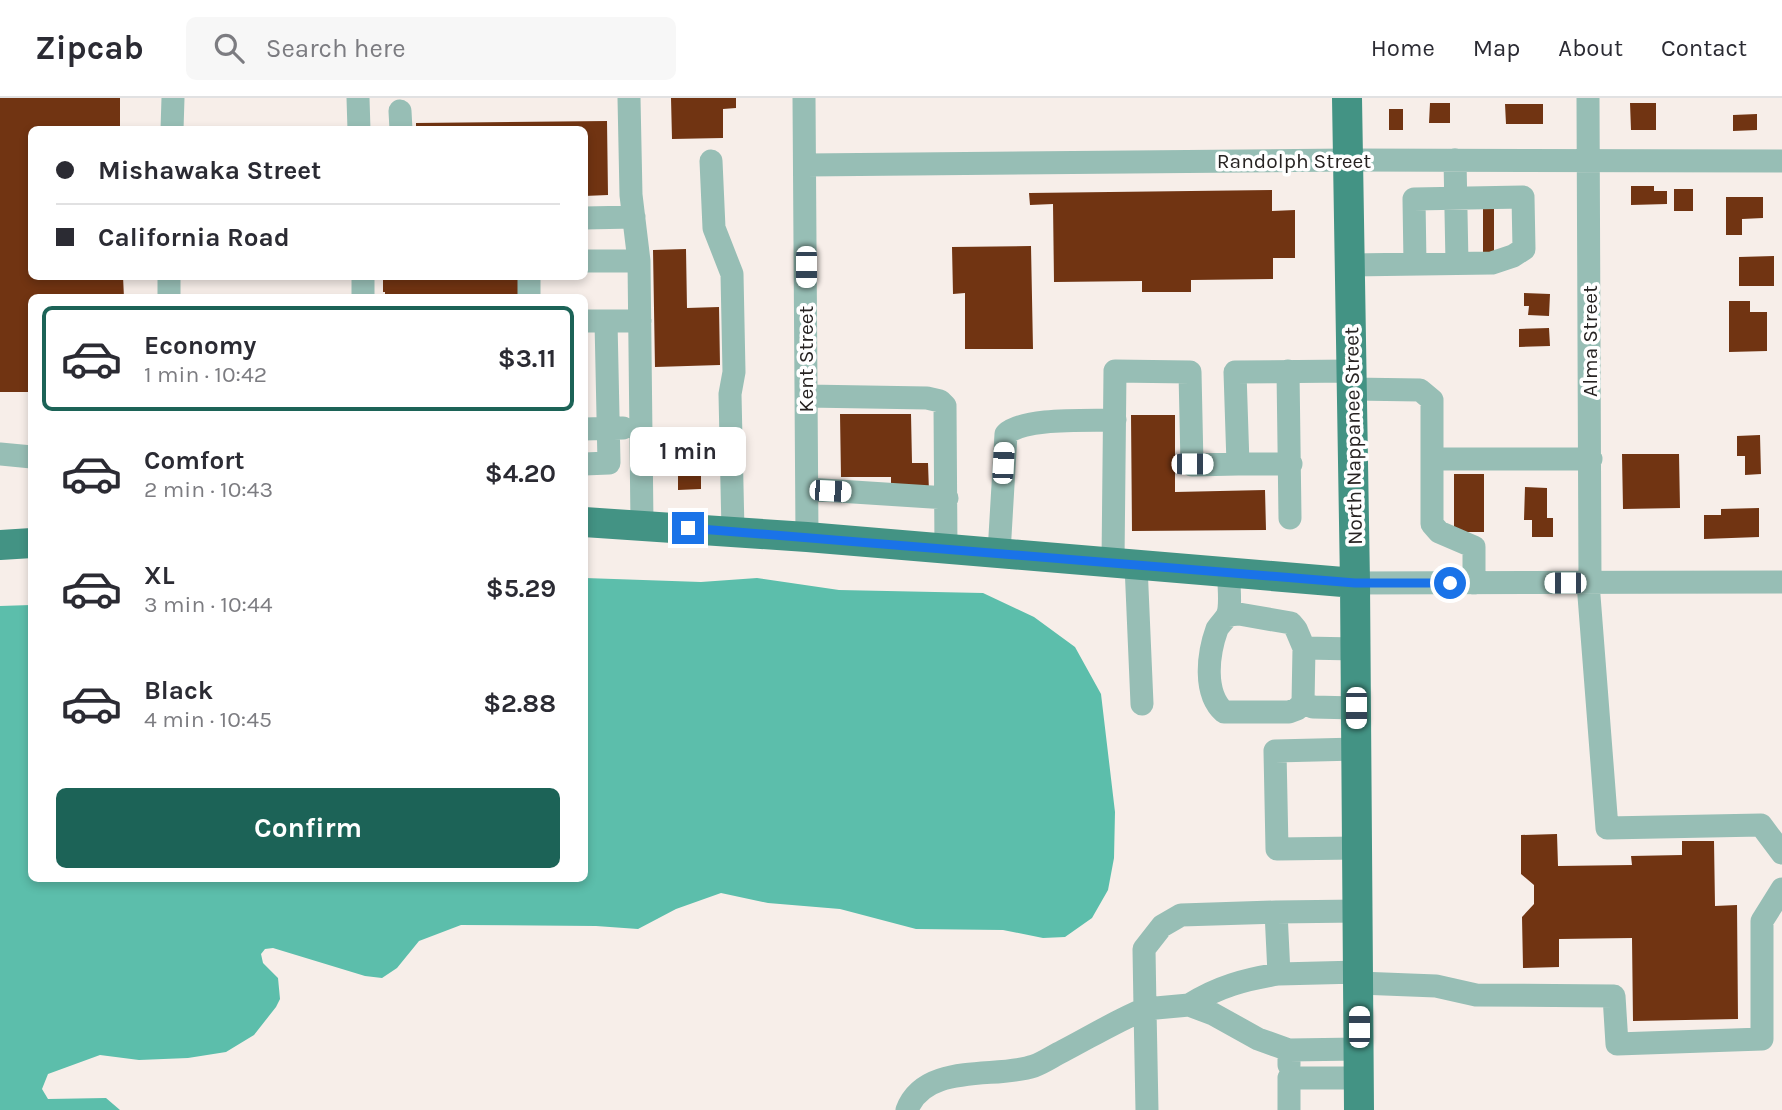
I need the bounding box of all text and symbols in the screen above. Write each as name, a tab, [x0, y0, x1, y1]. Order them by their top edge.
search box	[186, 17, 676, 80]
text: Zipcab	[35, 29, 144, 67]
icon: search	[210, 29, 248, 67]
text: Search here	[266, 33, 406, 64]
text: Home	[1371, 34, 1435, 62]
text: Map	[1473, 34, 1520, 62]
text: About	[1558, 34, 1623, 62]
text: Contact	[1661, 34, 1747, 62]
street label: Randolph Street	[1217, 149, 1371, 173]
text: Mishawaka Street	[98, 155, 321, 186]
text: California Road	[98, 222, 290, 253]
car	[796, 246, 817, 288]
street label: Alma Street	[1578, 285, 1602, 397]
street label: Kent Street	[794, 306, 818, 412]
icon: car	[60, 327, 123, 390]
street label: North Nappanee Street	[1339, 327, 1367, 545]
text: Economy	[144, 330, 256, 361]
text: $3.11	[498, 343, 556, 374]
text: 1 min · 10:42	[144, 361, 267, 388]
callout: 1 min	[630, 426, 746, 476]
text: 1 min	[659, 438, 717, 465]
car	[992, 441, 1015, 485]
icon: car	[60, 442, 123, 505]
text: Comfort	[144, 445, 245, 476]
car	[1172, 454, 1214, 475]
text: $4.20	[485, 458, 556, 489]
text: 2 min · 10:43	[144, 476, 273, 503]
car	[809, 479, 852, 503]
route end	[672, 512, 704, 544]
icon: car	[60, 557, 123, 620]
text: XL	[144, 560, 175, 591]
route start	[1434, 567, 1466, 599]
text: $5.29	[486, 573, 556, 604]
car	[1545, 573, 1587, 594]
text: 3 min · 10:44	[144, 591, 273, 618]
icon: car	[60, 672, 123, 735]
text: Black	[144, 675, 213, 706]
car	[1346, 687, 1367, 729]
text: $2.88	[483, 688, 556, 719]
text: 4 min · 10:45	[144, 706, 272, 733]
button: Confirm	[56, 788, 560, 868]
car	[1349, 1006, 1370, 1048]

